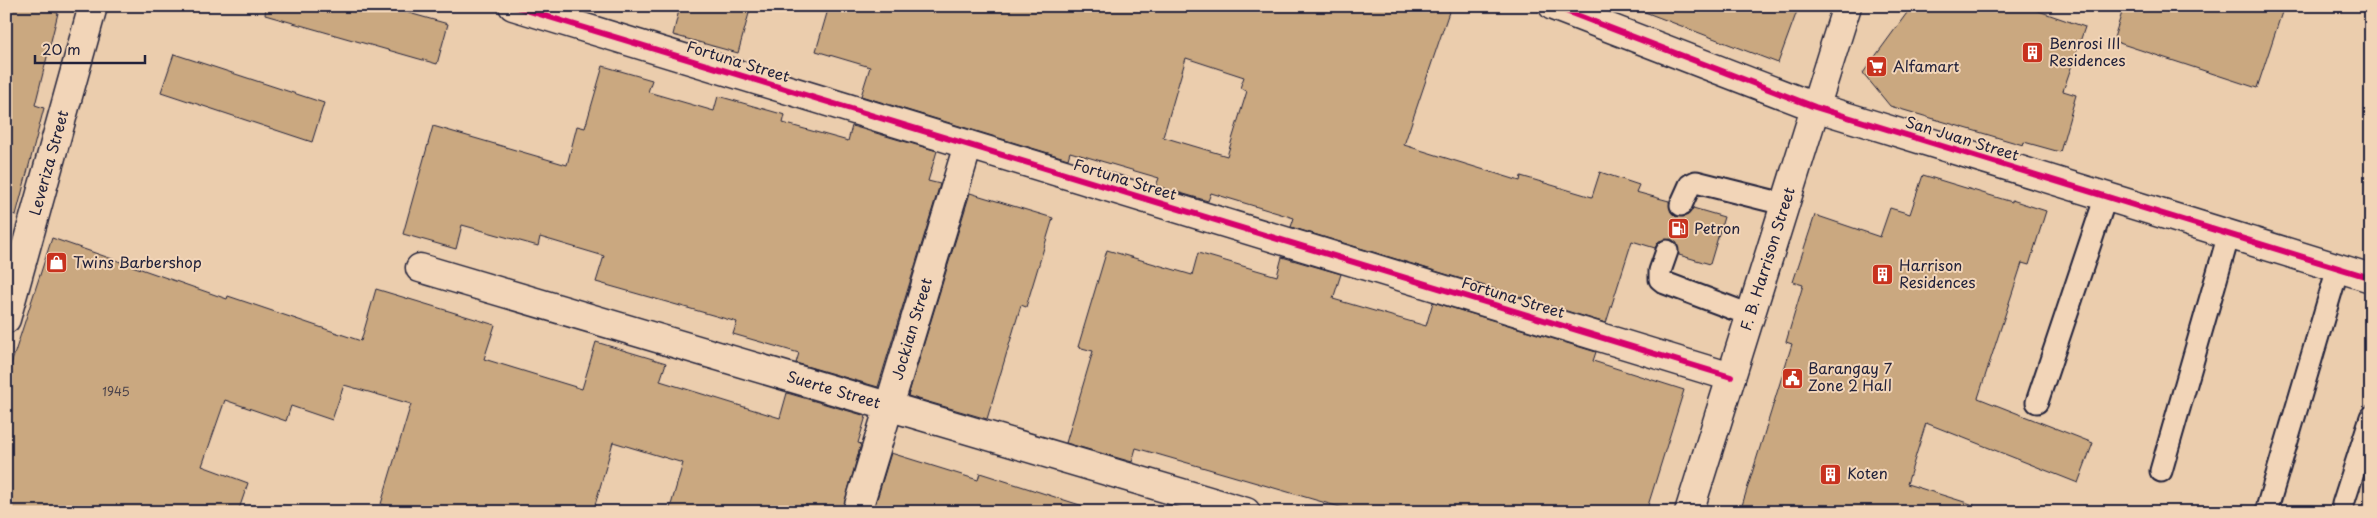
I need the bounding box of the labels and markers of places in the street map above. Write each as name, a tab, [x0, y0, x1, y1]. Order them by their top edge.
place label: Benrosi III Residences	[2049, 31, 2125, 71]
building icon: Benrosi III Residences	[2021, 41, 2045, 65]
place label: Alfamart	[1893, 54, 1960, 77]
supermarket icon: Alfamart	[1865, 55, 1889, 79]
place label: Petron	[1694, 216, 1740, 239]
fuel station icon: Petron	[1666, 217, 1690, 241]
place label: Twins Barbershop	[73, 250, 202, 273]
shop icon: Twins Barbershop	[45, 251, 69, 275]
place label: Harrison Residences	[1899, 253, 1975, 293]
building icon: Harrison Residences	[1871, 263, 1895, 287]
place label: Barangay 7 Zone 2 Hall	[1808, 356, 1893, 396]
public building icon: Barangay 7 Zone 2 Hall	[1780, 366, 1804, 390]
place label: Koten	[1847, 461, 1888, 484]
building icon: Koten	[1819, 462, 1843, 486]

